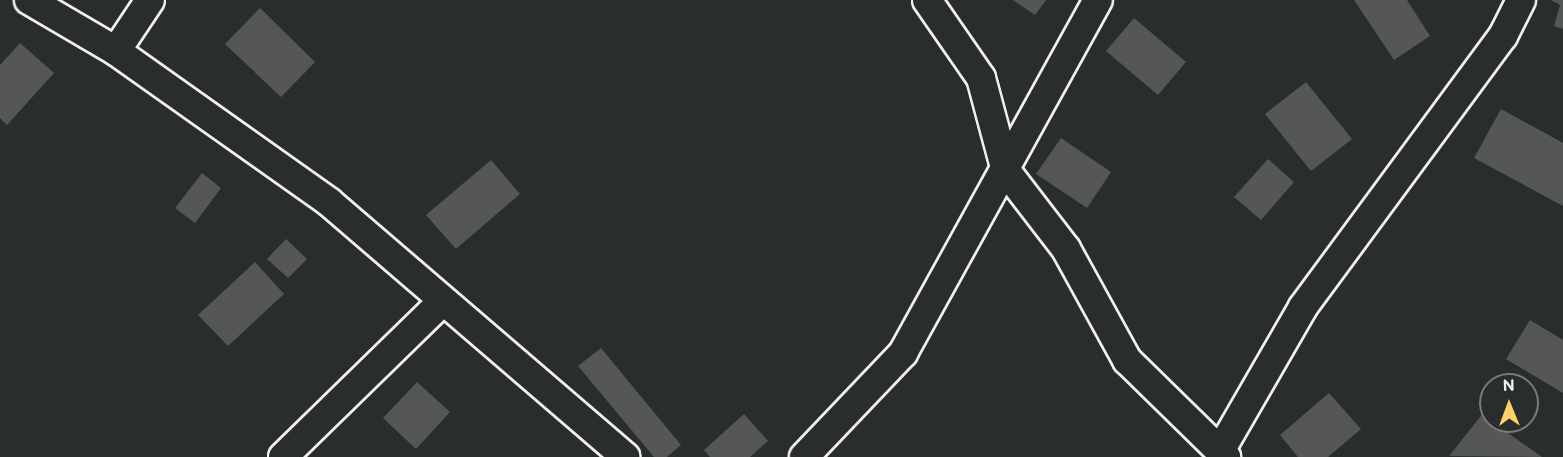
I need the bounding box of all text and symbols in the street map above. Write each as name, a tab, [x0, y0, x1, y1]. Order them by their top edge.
north arrow	[1479, 373, 1539, 433]
text: N	[1503, 377, 1515, 396]

